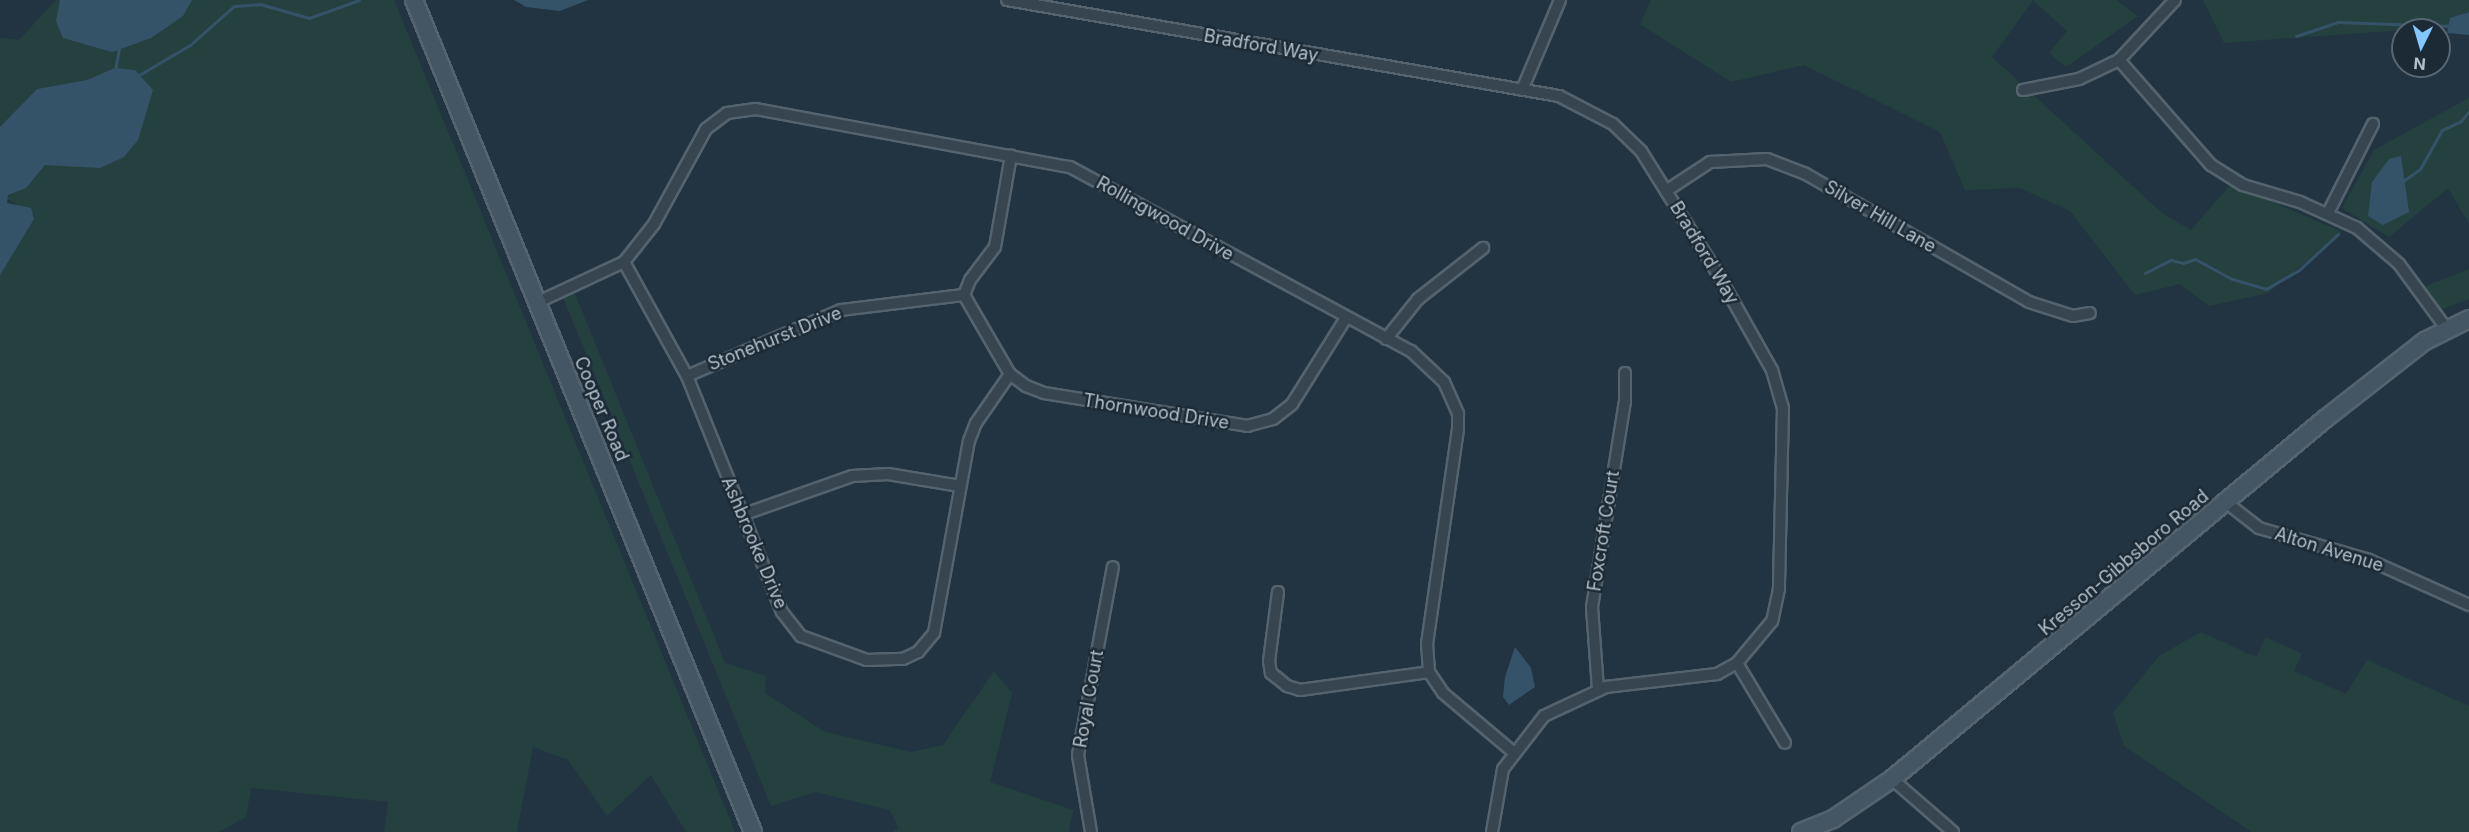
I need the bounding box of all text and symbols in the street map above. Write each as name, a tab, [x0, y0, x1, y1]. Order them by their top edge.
north arrow	[2391, 18, 2451, 78]
street label: Bradford Way	[1202, 25, 1320, 67]
text: N	[2413, 53, 2427, 74]
street label: Rollingwood Drive	[1093, 172, 1237, 266]
street label: Silver Hill Lane	[1820, 176, 1940, 258]
street label: Bradford Way	[1665, 198, 1743, 308]
street label: Stonehurst Drive	[705, 302, 845, 376]
street label: Cooper Road	[569, 353, 633, 465]
street label: Thornwood Drive	[1081, 390, 1231, 434]
street label: Foxcroft Court	[1584, 469, 1624, 593]
street label: Ashbrooke Drive	[716, 474, 792, 612]
street label: Kresson-Gibbsboro Road	[2035, 486, 2213, 640]
street label: Alton Avenue	[2272, 523, 2386, 577]
street label: Royal Court	[1070, 648, 1108, 750]

